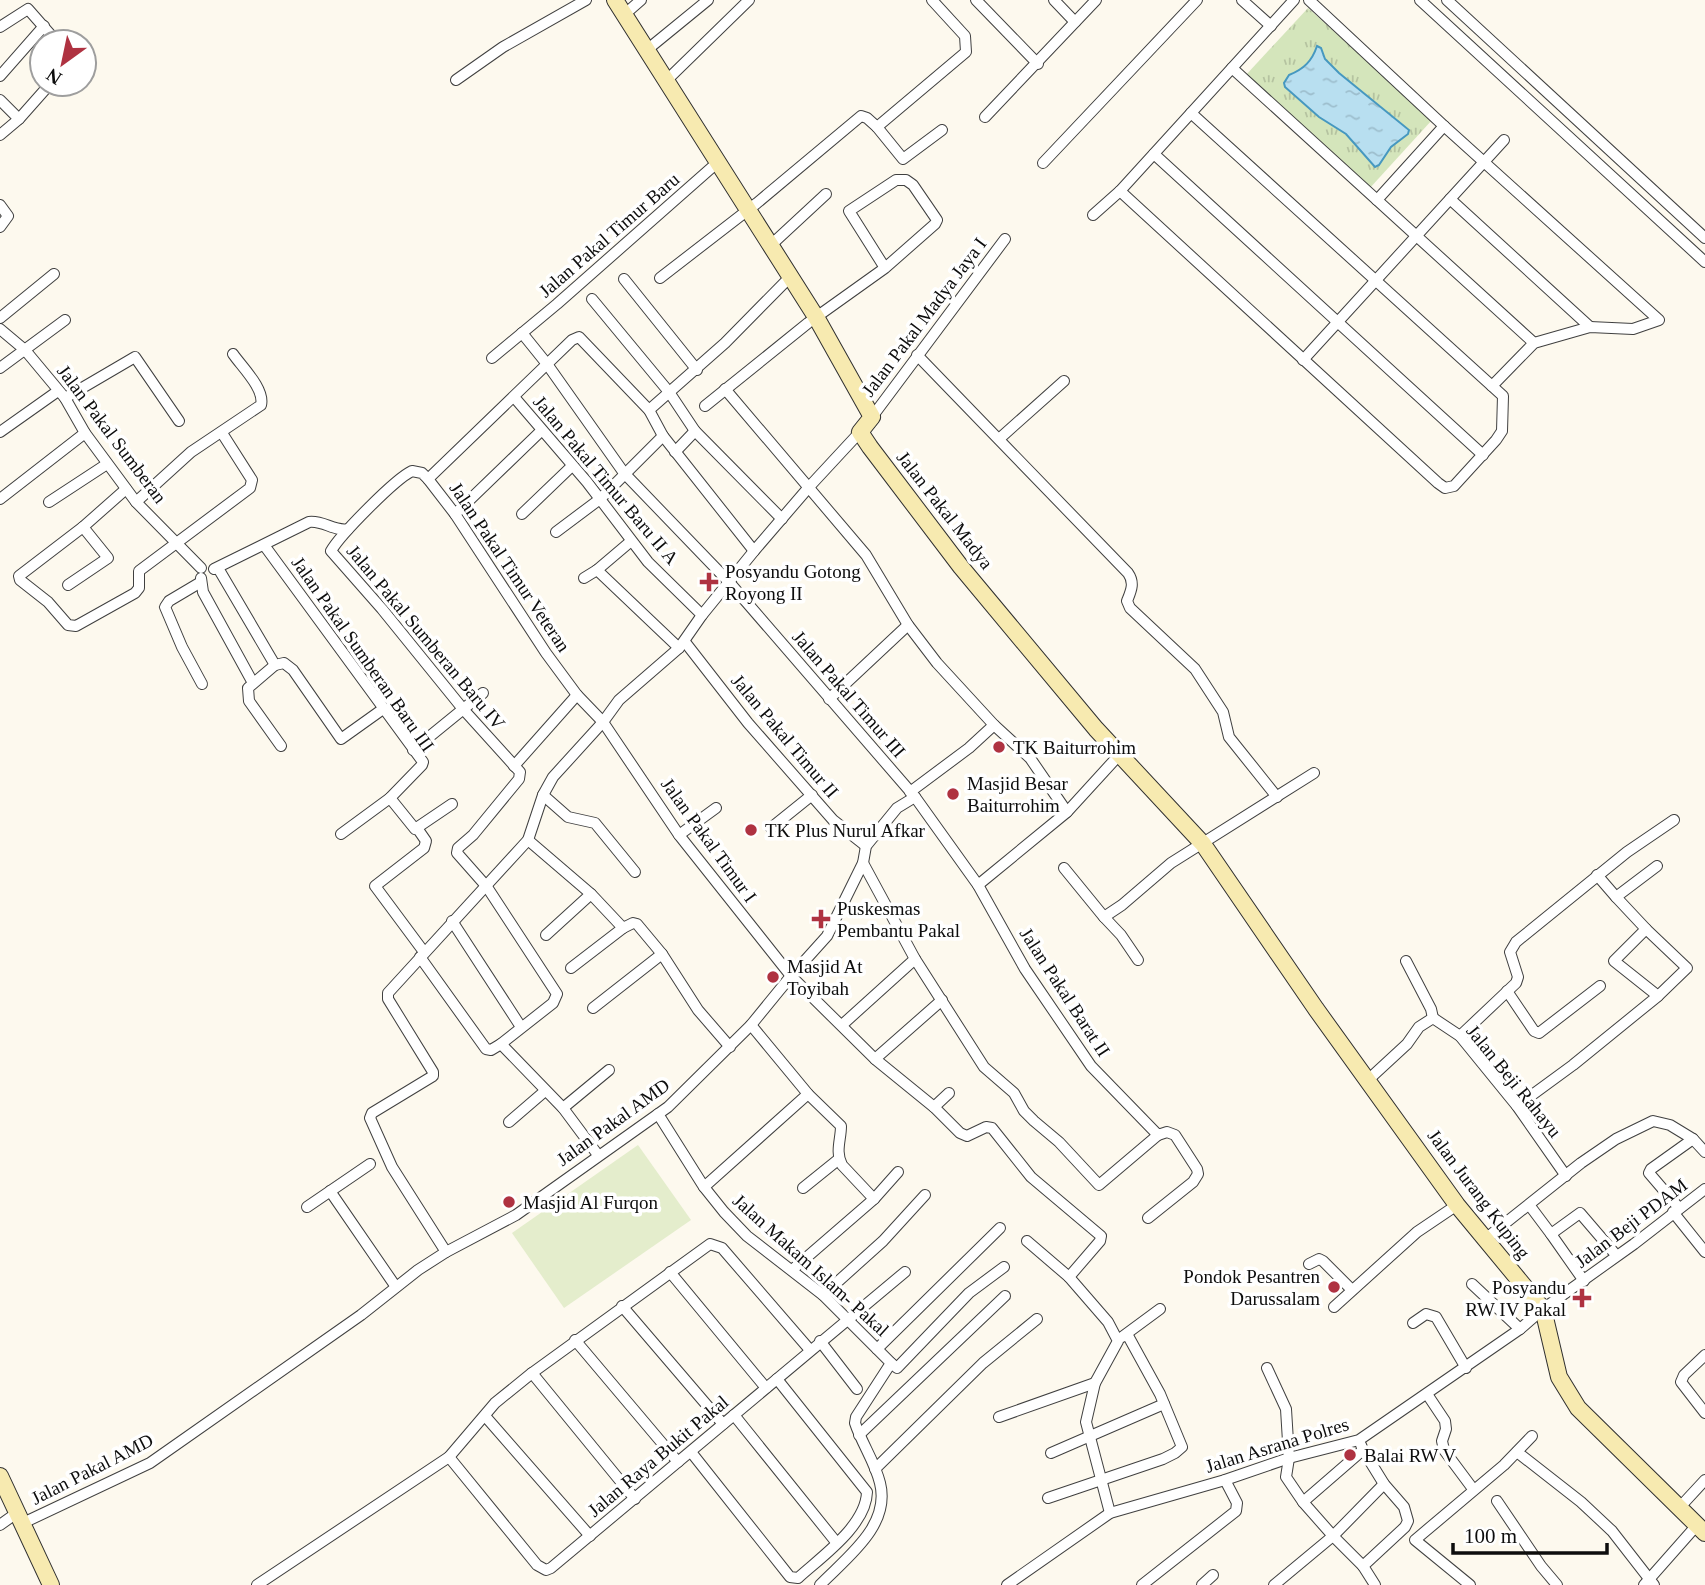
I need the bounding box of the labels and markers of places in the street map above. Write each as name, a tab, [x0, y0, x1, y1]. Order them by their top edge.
place label: Posyandu Gotong Royong II	[725, 561, 861, 604]
marker: Posyandu Gotong Royong II	[699, 572, 719, 592]
place label: TK Baiturrohim	[1013, 737, 1136, 758]
marker: TK Baiturrohim	[991, 739, 1007, 755]
place label: Masjid Besar Baiturrohim	[967, 773, 1068, 816]
marker: Masjid Besar Baiturrohim	[945, 786, 961, 802]
place label: TK Plus Nurul Afkar	[765, 820, 926, 841]
marker: TK Plus Nurul Afkar	[743, 822, 759, 838]
place label: Puskesmas Pembantu Pakal	[837, 898, 960, 941]
marker: Puskesmas Pembantu Pakal	[811, 909, 831, 929]
place label: Masjid At Toyibah	[787, 956, 863, 999]
marker: Masjid At Toyibah	[765, 969, 781, 985]
place label: Masjid Al Furqon	[523, 1192, 659, 1213]
marker: Masjid Al Furqon	[501, 1194, 517, 1210]
place label: Pondok Pesantren Darussalam	[1183, 1266, 1320, 1309]
place label: Posyandu RW IV Pakal	[1465, 1277, 1566, 1320]
marker: Pondok Pesantren Darussalam	[1326, 1279, 1342, 1295]
marker: Posyandu RW IV Pakal	[1572, 1288, 1592, 1308]
place label: Balai RW V	[1364, 1445, 1456, 1466]
marker: Balai RW V	[1342, 1447, 1358, 1463]

